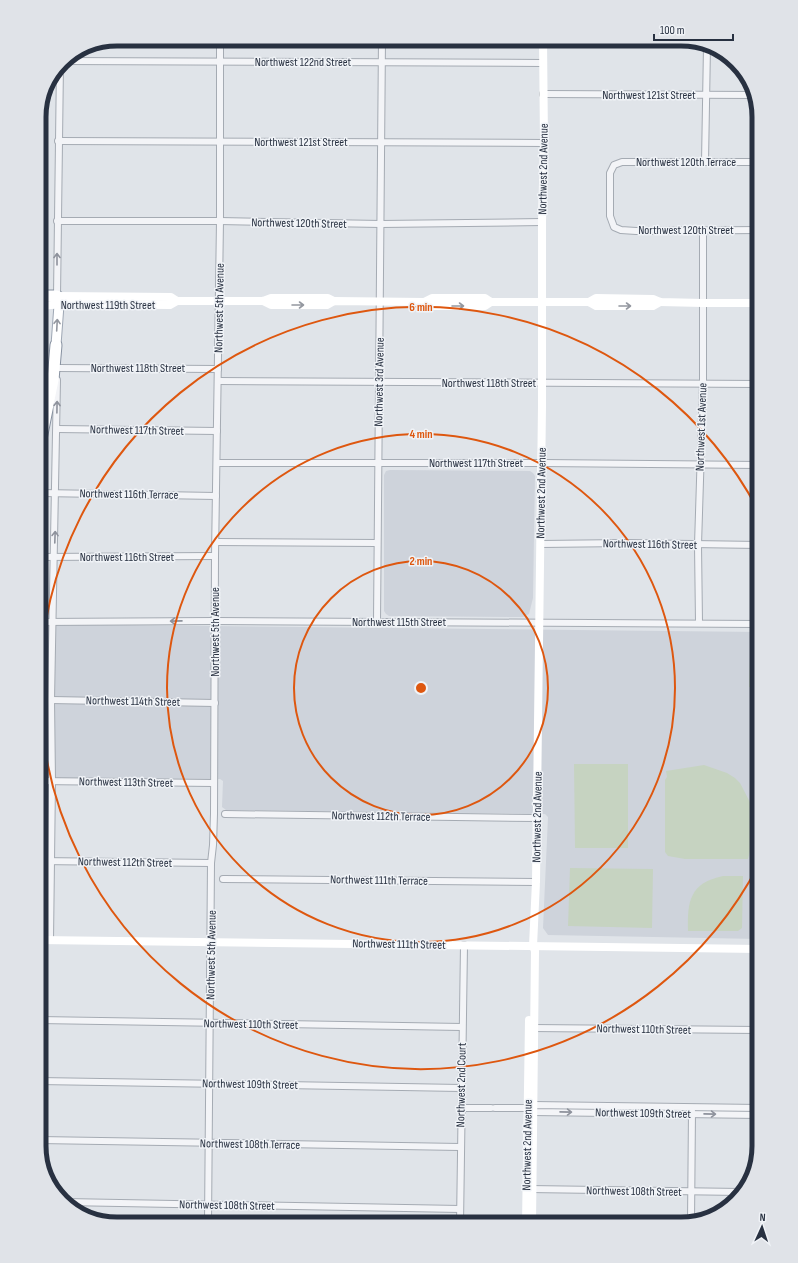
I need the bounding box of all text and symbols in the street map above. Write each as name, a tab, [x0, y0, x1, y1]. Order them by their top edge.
scale bar	[654, 16, 733, 42]
text: 100 m	[660, 23, 685, 38]
street label: Northwest 122nd Street	[255, 55, 352, 70]
street label: Northwest 121st Street	[602, 88, 696, 103]
street label: Northwest 2nd Avenue	[535, 123, 552, 215]
street label: Northwest 121st Street	[254, 135, 348, 150]
street label: Northwest 120th Terrace	[636, 155, 736, 170]
street label: Northwest 120th Street	[251, 215, 347, 232]
street label: Northwest 120th Street	[638, 223, 734, 238]
one-way arrow	[53, 253, 61, 266]
street label: Northwest 5th Avenue	[211, 263, 228, 353]
street label: Northwest 119th Street	[61, 298, 156, 313]
text: 6 min	[409, 300, 433, 315]
one-way arrow	[291, 301, 304, 309]
one-way arrow	[451, 302, 464, 310]
one-way arrow	[618, 302, 631, 310]
one-way arrow	[54, 319, 61, 332]
street label: Northwest 3rd Avenue	[371, 337, 388, 427]
street label: Northwest 118th Street	[91, 361, 186, 376]
street label: Northwest 118th Street	[442, 376, 537, 391]
street label: Northwest 1st Avenue	[692, 382, 711, 471]
one-way arrow	[53, 401, 61, 414]
street label: Northwest 117th Street	[90, 422, 185, 439]
text: 4 min	[409, 427, 433, 442]
street label: Northwest 2nd Avenue	[533, 447, 550, 539]
street label: Northwest 117th Street	[429, 456, 523, 471]
street label: Northwest 116th Terrace	[79, 486, 179, 503]
one-way arrow	[51, 531, 58, 544]
street label: Northwest 116th Street	[603, 536, 698, 553]
street label: Northwest 116th Street	[80, 550, 175, 565]
text: 2 min	[410, 554, 432, 569]
street label: Northwest 5th Avenue	[208, 587, 223, 677]
street label: Northwest 115th Street	[352, 615, 446, 630]
one-way arrow	[170, 617, 183, 625]
centre of rings	[414, 681, 428, 695]
street label: Northwest 114th Street	[86, 693, 181, 710]
street label: Northwest 2nd Avenue	[529, 771, 546, 863]
street label: Northwest 113th Street	[79, 774, 174, 791]
street label: Northwest 112th Terrace	[331, 808, 431, 825]
street label: Northwest 112th Street	[78, 854, 173, 871]
street label: Northwest 111th Terrace	[330, 872, 428, 889]
street label: Northwest 5th Avenue	[203, 910, 220, 1000]
street label: Northwest 111th Street	[352, 936, 446, 953]
street label: Northwest 110th Street	[204, 1016, 299, 1033]
street label: Northwest 110th Street	[597, 1021, 692, 1038]
street label: Northwest 2nd Court	[453, 1042, 470, 1128]
street label: Northwest 109th Street	[202, 1076, 298, 1093]
street label: Northwest 2nd Avenue	[519, 1099, 536, 1191]
street label: Northwest 109th Street	[595, 1105, 691, 1122]
one-way arrow	[559, 1108, 572, 1116]
one-way arrow	[703, 1110, 716, 1118]
street label: Northwest 108th Terrace	[200, 1136, 300, 1153]
street label: Northwest 108th Street	[586, 1183, 682, 1200]
street label: Northwest 108th Street	[179, 1197, 275, 1214]
north arrow	[742, 1207, 782, 1247]
text: N	[759, 1211, 766, 1224]

